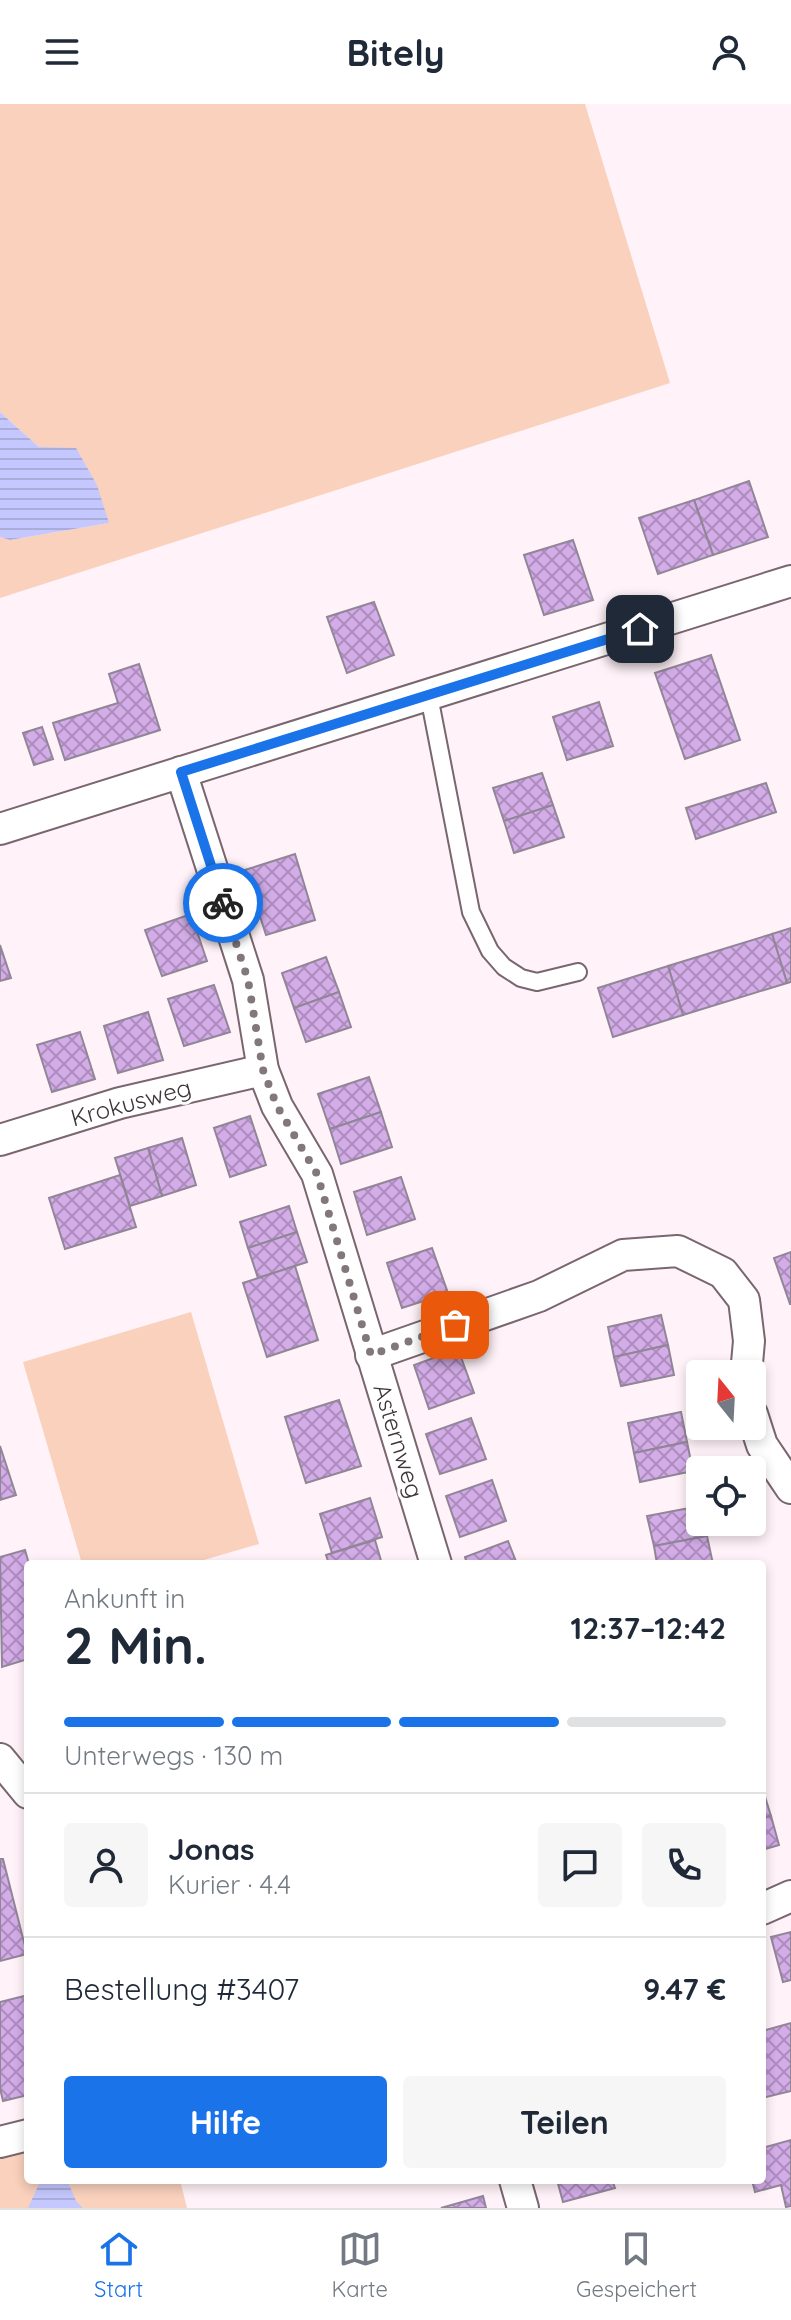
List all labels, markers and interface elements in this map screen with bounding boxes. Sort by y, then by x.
icon: menu [40,30,84,74]
text: Bitely [346,30,445,75]
icon: person [707,30,751,74]
pin [606,595,674,663]
icon: home [618,607,662,651]
courier [183,863,263,943]
icon: bike [201,881,245,925]
street label: Krokusweg [67,1072,194,1132]
pin [421,1291,489,1359]
icon: bag [433,1303,477,1347]
north arrow [686,1360,766,1440]
map controls [686,1360,766,1536]
street label: Asternweg [367,1380,431,1501]
button: locate [686,1456,766,1536]
text: Ankunft in [64,1582,185,1615]
text: 12:37–12:42 [571,1609,726,1647]
text: 2 Min. [64,1612,207,1677]
text: Unterwegs · 130 m [64,1739,283,1772]
button: person [64,1823,148,1907]
button: chat [538,1823,622,1907]
button: phone [642,1823,726,1907]
text: Jonas [168,1830,254,1868]
text: Kurier · 4.4 [168,1868,291,1901]
text: Bestellung #3407 [64,1970,299,2008]
text: 9.47 € [643,1970,726,2008]
button: Hilfe [64,2076,387,2168]
button: Teilen [403,2076,726,2168]
tab: Start [94,2227,143,2303]
tab: Karte [331,2227,388,2303]
tab: Gespeichert [576,2227,697,2303]

